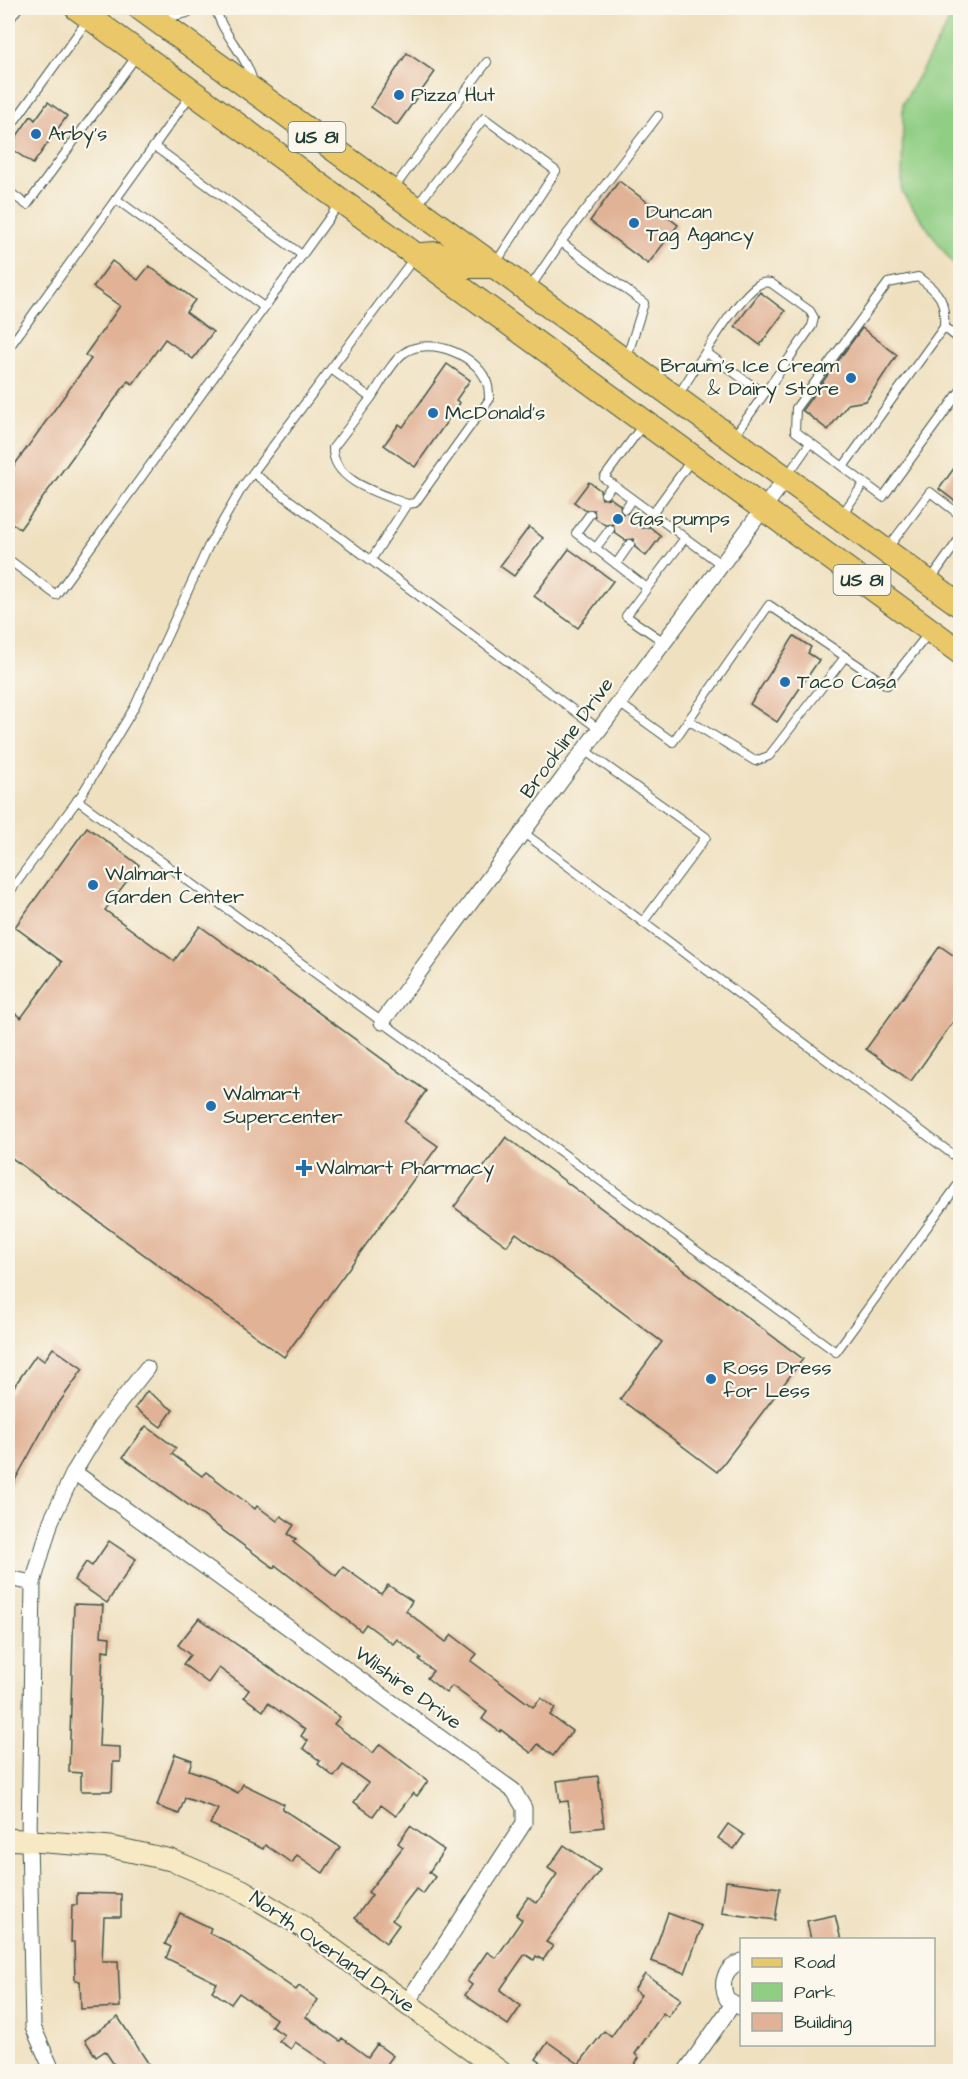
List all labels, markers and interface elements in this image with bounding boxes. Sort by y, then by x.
place label: Pizza Hut [411,81,495,109]
marker: Pizza Hut [392,88,406,102]
place label: Arby's [48,120,107,149]
road number: US 81 [288,122,346,152]
marker: Arby's [29,127,43,141]
place label: Duncan Tag Agancy [646,198,754,250]
marker: Duncan Tag Agancy [627,216,641,230]
place label: Braum's Ice Cream & Dairy Store [660,352,839,404]
marker: Braum's Ice Cream & Dairy Store [844,371,858,385]
place label: McDonald's [445,399,545,427]
marker: McDonald's [426,406,440,420]
place label: Gas pumps [630,505,730,533]
marker: Gas pumps [611,512,625,526]
road number: US 81 [834,565,890,595]
place label: Taco Casa [797,668,896,696]
street label: Brookline Drive [514,672,621,804]
marker: Taco Casa [778,675,792,689]
place label: Walmart Garden Center [105,860,244,911]
marker: Walmart Garden Center [86,878,100,892]
place label: Walmart Supercenter [223,1080,342,1131]
marker: Walmart Supercenter [204,1099,218,1113]
place label: Walmart Pharmacy [316,1154,494,1183]
marker: Walmart Pharmacy [297,1161,311,1175]
place label: Ross Dress for Less [723,1354,832,1405]
marker: Ross Dress for Less [704,1372,718,1386]
street label: Wilshire Drive [349,1640,467,1736]
street label: North Overland Drive [244,1884,421,2020]
legend [740,1938,935,2046]
text: Road [794,1950,835,1975]
text: Park [794,1980,836,2005]
text: Building [794,2010,852,2036]

